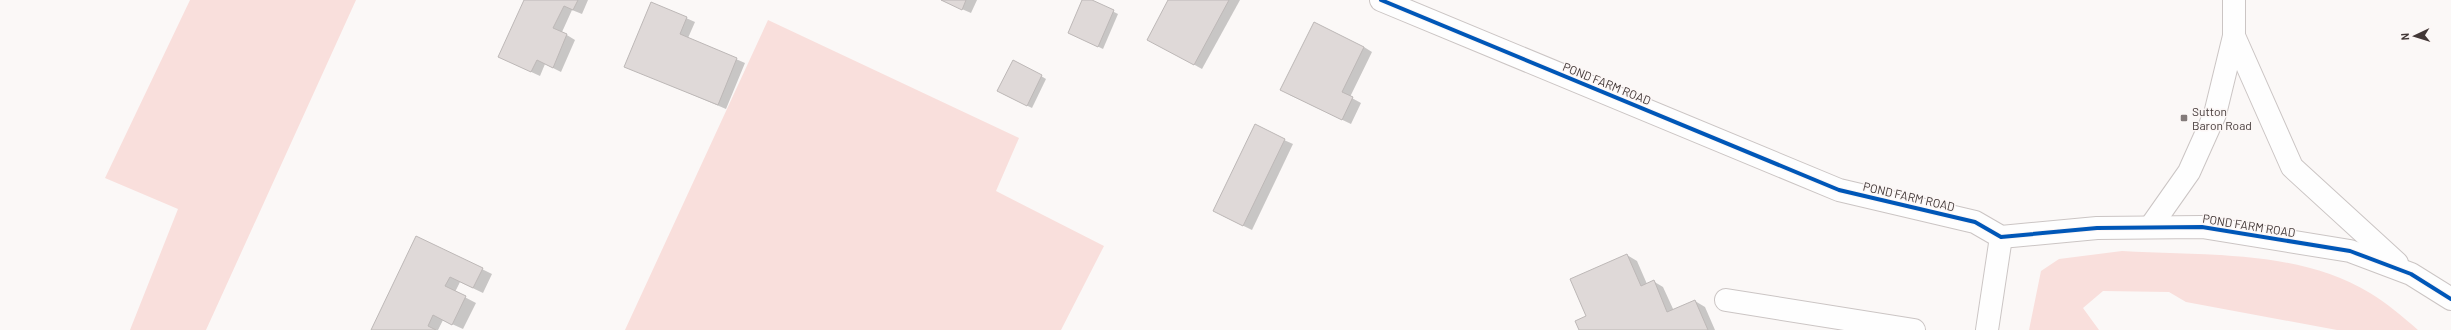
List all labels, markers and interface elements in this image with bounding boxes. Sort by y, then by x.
north arrow [2395,16,2435,56]
text: N [2398,33,2411,41]
street label: POND FARM ROAD [1561,59,1653,107]
place label: Sutton Baron Road [2192,104,2252,132]
marker: Sutton Baron Road [2179,113,2189,123]
street label: POND FARM ROAD [1862,179,1956,213]
street label: POND FARM ROAD [2202,211,2296,239]

